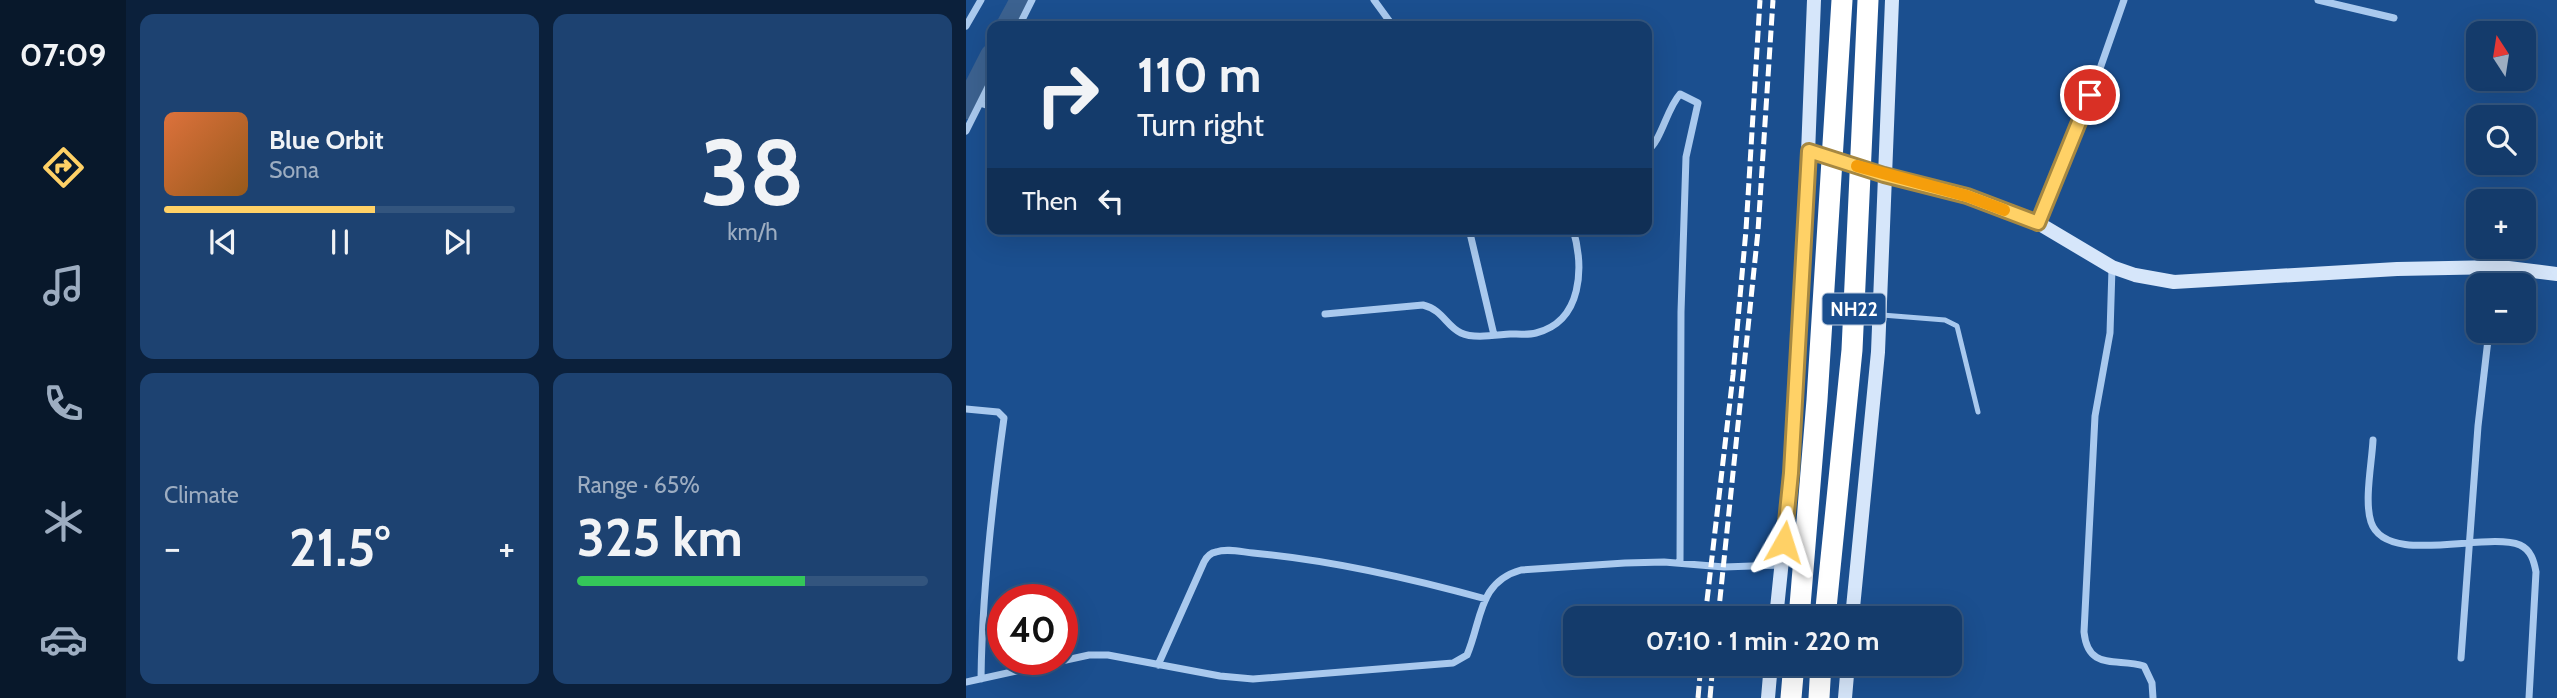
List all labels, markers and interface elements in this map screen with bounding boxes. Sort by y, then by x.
north arrow [2466,21,2536,91]
map controls [2466,21,2536,343]
text: 07:09 [20,35,106,74]
text: 110 m [1137,45,1261,104]
icon: right [1022,49,1113,140]
pin [2060,65,2120,125]
icon: arrive [2071,76,2109,114]
text: Turn right [1137,105,1264,144]
button: search [2466,105,2536,175]
text: 38 [700,117,805,228]
text: Blue Orbit [269,124,384,156]
icon: directions [39,143,88,192]
text: Sona [269,156,319,184]
icon: left [1092,182,1130,220]
text: Then [1022,185,1078,217]
button: + [2466,189,2536,259]
text: km/h [727,218,778,246]
icon: previous [204,223,242,261]
icon: pause [321,223,359,261]
icon: next [438,223,476,261]
icon: music [39,261,88,310]
button: − [2466,273,2536,343]
road number: NH22 [1822,294,1886,324]
icon: phone [39,379,88,428]
text: Range · 65% [577,471,700,499]
text: Climate [164,481,239,509]
icon: climate [39,497,88,546]
position arrow [1747,505,1821,579]
text: 325 km [577,506,743,569]
text: 21.5° [289,516,390,579]
text: − [164,524,181,571]
text: + [498,524,515,571]
speed limit sign: 40 [987,584,1078,675]
icon: car [39,615,88,664]
text: 07:10 · 1 min · 220 m [1646,625,1879,657]

